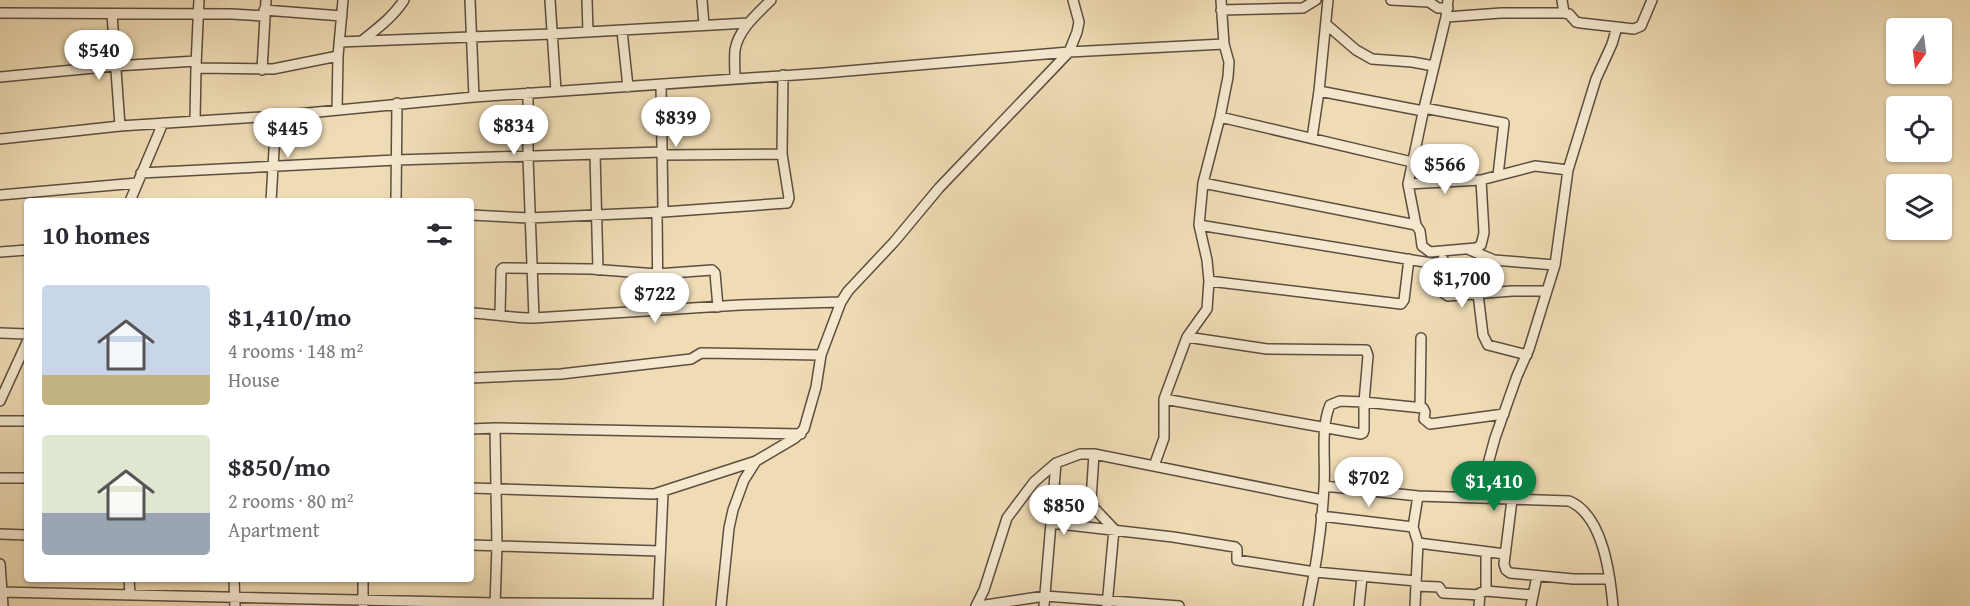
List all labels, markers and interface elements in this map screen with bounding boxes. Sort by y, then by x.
north arrow [1886,18,1952,84]
map controls [1886,18,1952,240]
pin: $540 [63,30,135,81]
text: $540 [78,35,120,64]
button: locate [1886,96,1952,162]
pin: $839 [640,97,712,148]
text: $839 [655,102,697,131]
pin: $834 [478,105,550,156]
pin: $445 [252,108,324,159]
text: $834 [493,110,535,139]
text: $445 [267,113,309,142]
pin: $566 [1409,144,1481,195]
text: $566 [1424,149,1466,178]
button: layers [1886,174,1952,240]
text: 10 homes [42,215,150,254]
icon: filters [423,218,456,251]
pin: $1,700 [1413,258,1511,309]
text: $1,700 [1433,263,1491,292]
pin: $722 [619,273,691,324]
text: $722 [634,278,676,307]
text: $1,410/mo [228,297,351,336]
icon: home [90,309,162,381]
text: 4 rooms · 148 m² [228,336,363,365]
text: House [228,365,280,394]
text: $850/mo [228,447,330,486]
pin: $702 [1333,457,1405,508]
icon: home [90,459,162,531]
pin: $1,410 [1445,461,1543,512]
text: $702 [1348,462,1390,491]
text: $1,410 [1465,466,1523,495]
pin: $850 [1028,485,1100,536]
text: 2 rooms · 80 m² [228,486,354,515]
text: $850 [1043,490,1085,519]
text: Apartment [228,515,320,544]

